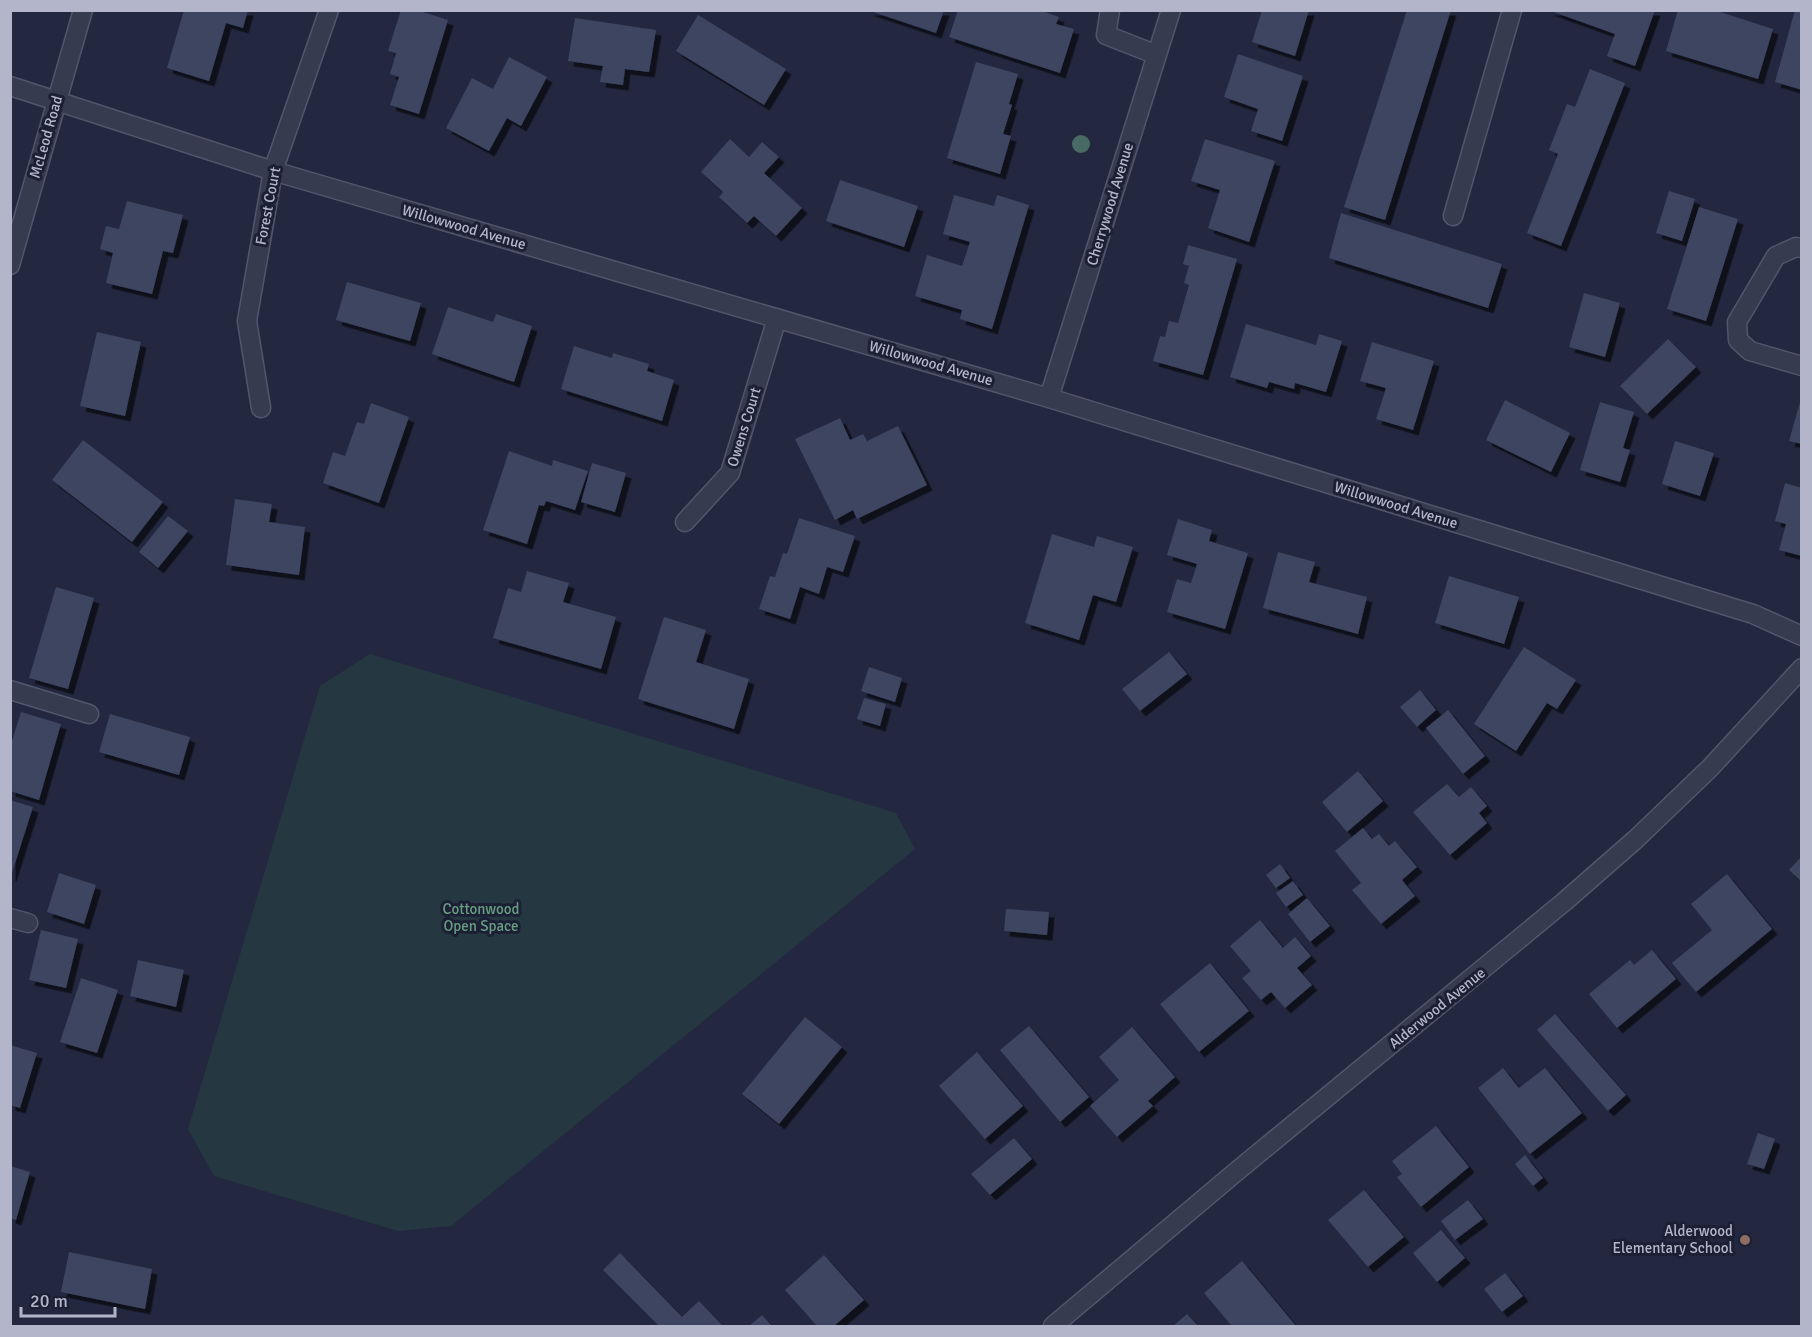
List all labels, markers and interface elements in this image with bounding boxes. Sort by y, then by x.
street label: McLeod Road [26,93,66,180]
street label: Cherrywood Avenue [1083,140,1137,268]
street label: Forest Court [252,165,284,247]
street label: Willowwood Avenue [400,201,528,253]
street label: Willowwood Avenue [867,337,995,389]
street label: Owens Court [723,385,765,469]
street label: Willowwood Avenue [1332,478,1460,532]
park label: Cottonwood Open Space [443,900,520,935]
street label: Alderwood Avenue [1385,964,1489,1052]
place label: Alderwood Elementary School [1612,1222,1733,1257]
marker: Alderwood Elementary School [1738,1233,1752,1247]
scale bar [21,1280,116,1318]
text: 20 m [30,1290,68,1312]

